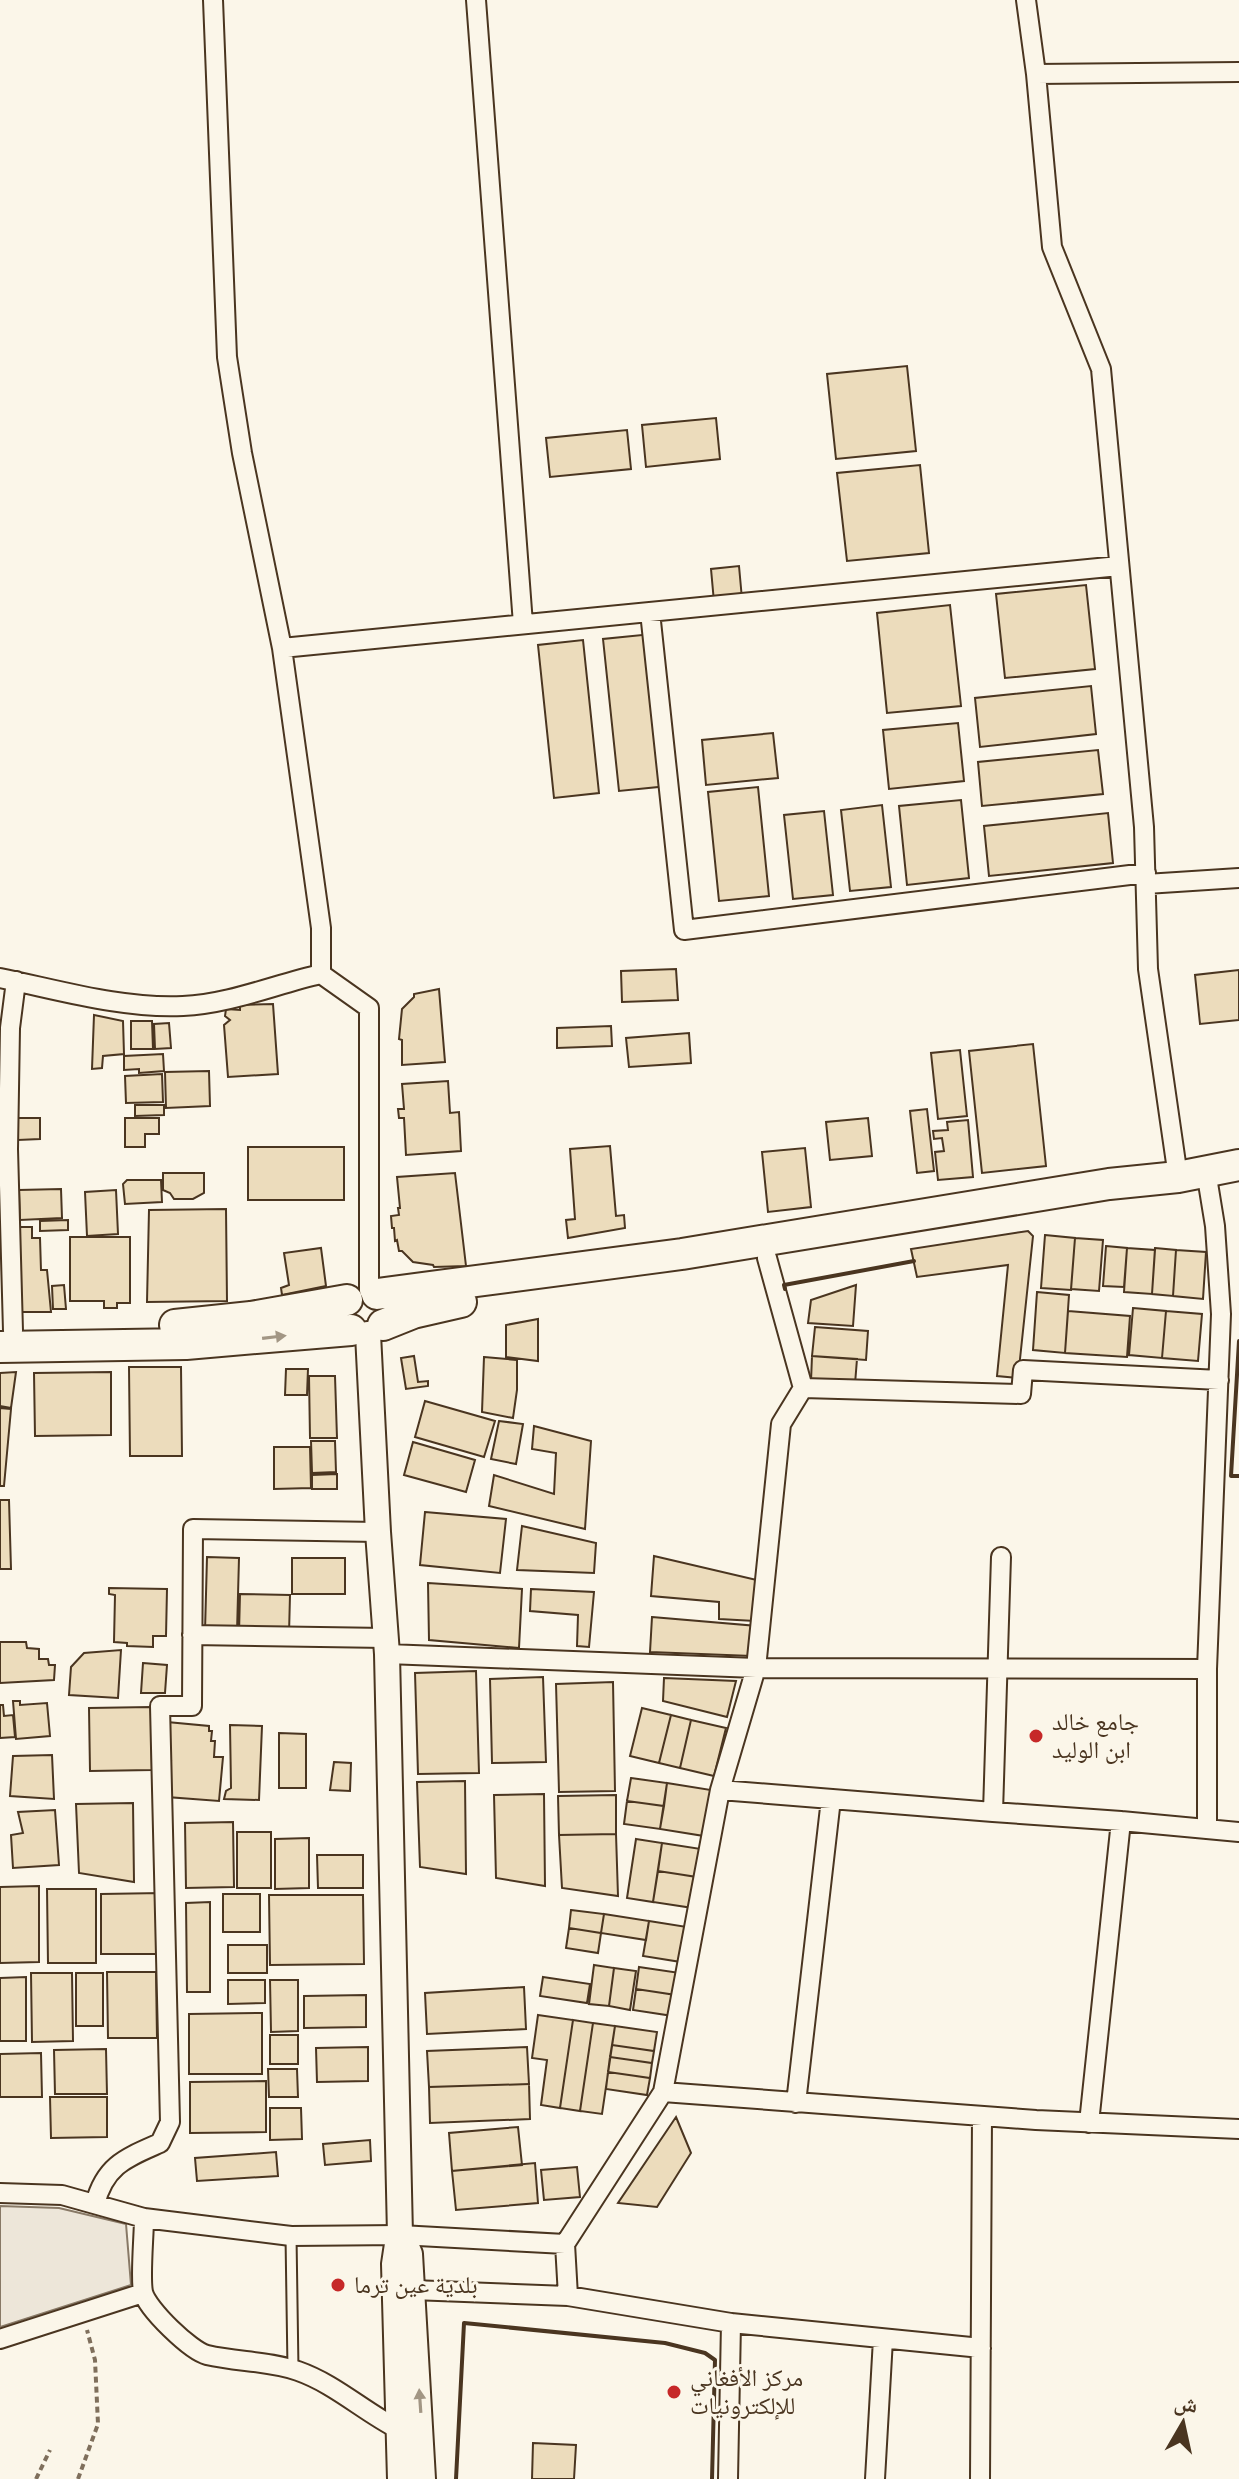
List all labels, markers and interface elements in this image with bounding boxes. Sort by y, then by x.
one-way arrow [262,1330,287,1343]
place label: جامع خالد ابن الوليد [1052,1708,1139,1764]
marker: جامع خالد ابن الوليد [1027,1727,1045,1745]
place label: بلدية عين ترما [354,2271,478,2299]
marker: بلدية عين ترما [329,2276,347,2294]
place label: مركز الأفغاني للإلكترونيات [690,2364,803,2420]
marker: مركز الأفغاني للإلكترونيات [665,2383,683,2401]
north arrow [1143,2383,1223,2463]
one-way arrow [413,2388,426,2413]
text: ش [1172,2389,1200,2419]

